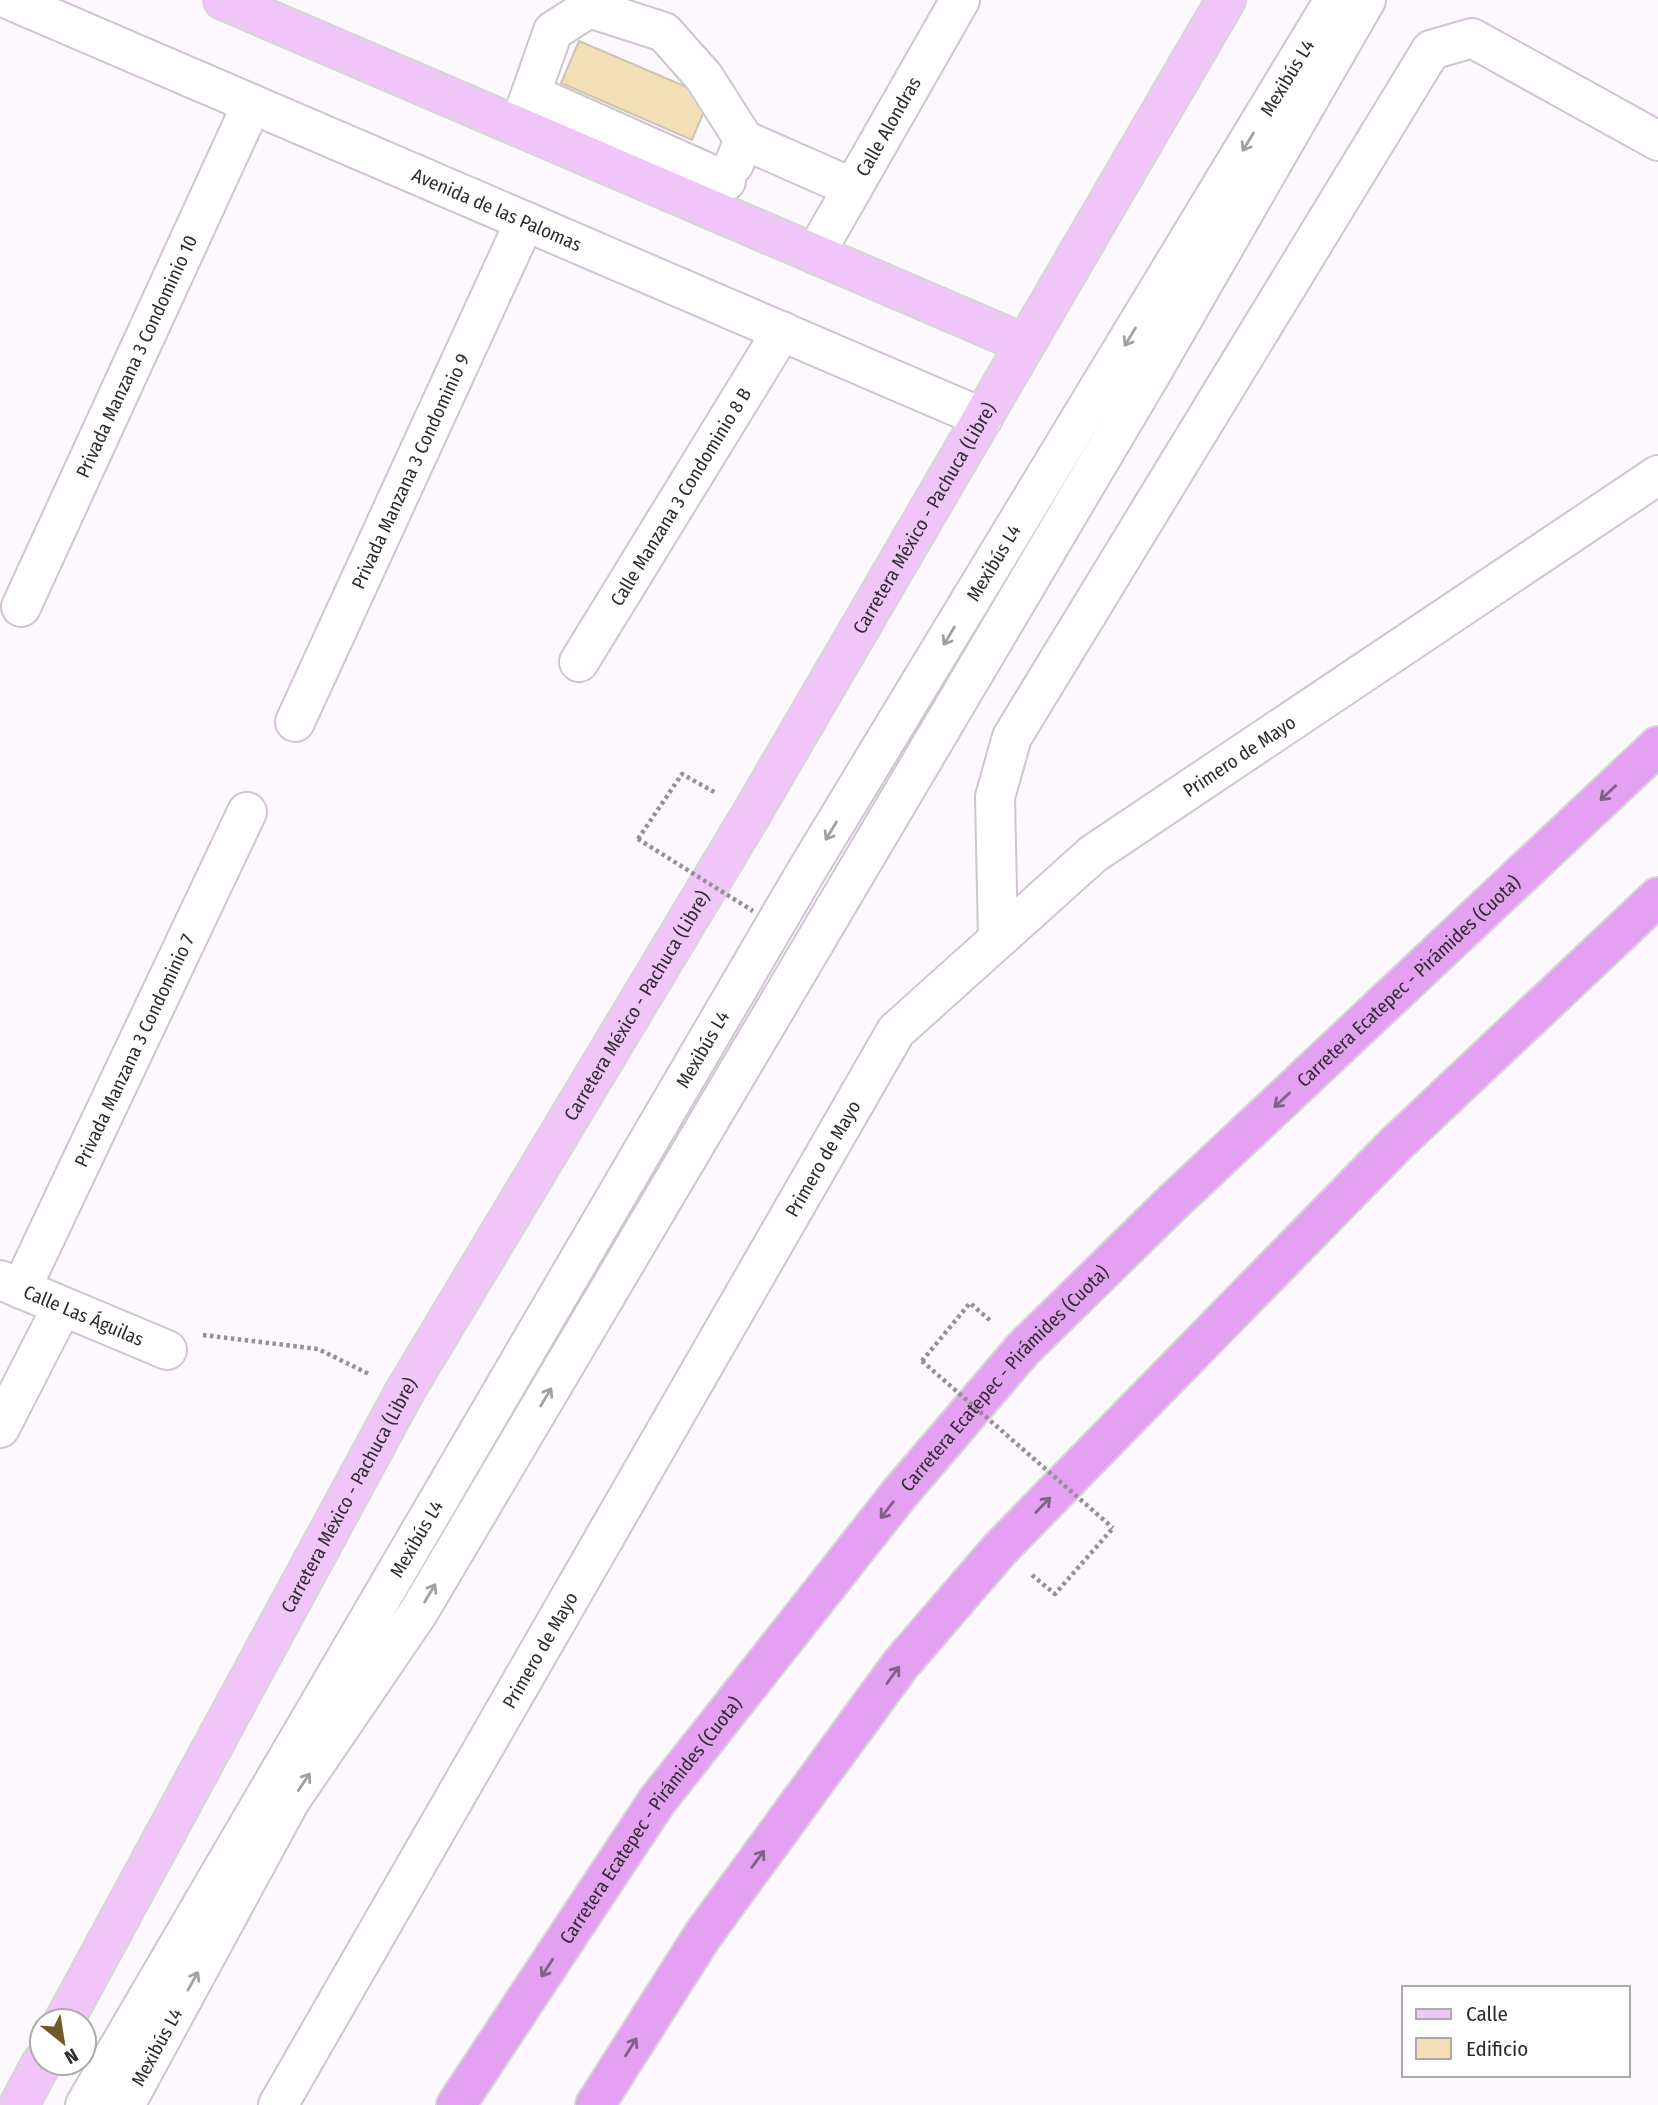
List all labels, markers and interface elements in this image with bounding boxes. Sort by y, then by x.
street label: Mexibús L4 [1255,35,1319,120]
street label: Calle Alondras [851,73,926,180]
one-way arrow [1241,132,1255,152]
street label: Avenida de las Palomas [409,163,585,256]
street label: Privada Manzana 3 Condominio 10 [71,232,202,481]
one-way arrow [1123,326,1137,346]
street label: Privada Manzana 3 Condominio 9 [347,350,475,593]
street label: Calle Manzana 3 Condominio 8 B [605,384,756,610]
street label: Carretera México - Pachuca (Libre) [848,399,1001,638]
street label: Mexibús L4 [962,520,1026,605]
one-way arrow [942,626,956,646]
street label: Primero de Mayo [1179,710,1300,802]
one-way arrow [1600,784,1617,801]
one-way arrow [824,820,838,840]
street label: Carretera Ecatepec - Pirámides (Cuota) [1292,871,1525,1092]
street label: Carretera México - Pachuca (Libre) [559,887,715,1125]
street label: Privada Manzana 3 Condominio 7 [70,930,200,1171]
street label: Mexibús L4 [671,1007,734,1092]
one-way arrow [1274,1091,1291,1108]
street label: Primero de Mayo [781,1096,866,1221]
street label: Carretera Ecatepec - Pirámides (Cuota) [896,1261,1114,1496]
street label: Calle Las Águilas [20,1280,147,1351]
street label: Carretera México - Pachuca (Libre) [276,1374,422,1617]
one-way arrow [539,1388,553,1408]
street label: Mexibús L4 [385,1496,448,1582]
one-way arrow [1035,1497,1052,1514]
one-way arrow [879,1500,894,1519]
one-way arrow [424,1583,437,1604]
street label: Primero de Mayo [498,1588,583,1713]
one-way arrow [885,1666,900,1685]
street label: Carretera Ecatepec - Pirámides (Cuota) [555,1692,747,1948]
one-way arrow [297,1773,311,1792]
one-way arrow [751,1850,766,1869]
one-way arrow [540,1958,554,1977]
one-way arrow [186,1971,200,1991]
legend [1402,1986,1630,2077]
text: Calle [1466,2001,1508,2027]
street label: Mexibús L4 [126,2004,187,2090]
north arrow [28,2007,98,2077]
text: Edificio [1466,2036,1528,2062]
one-way arrow [625,2038,639,2058]
text: N [61,2043,82,2069]

